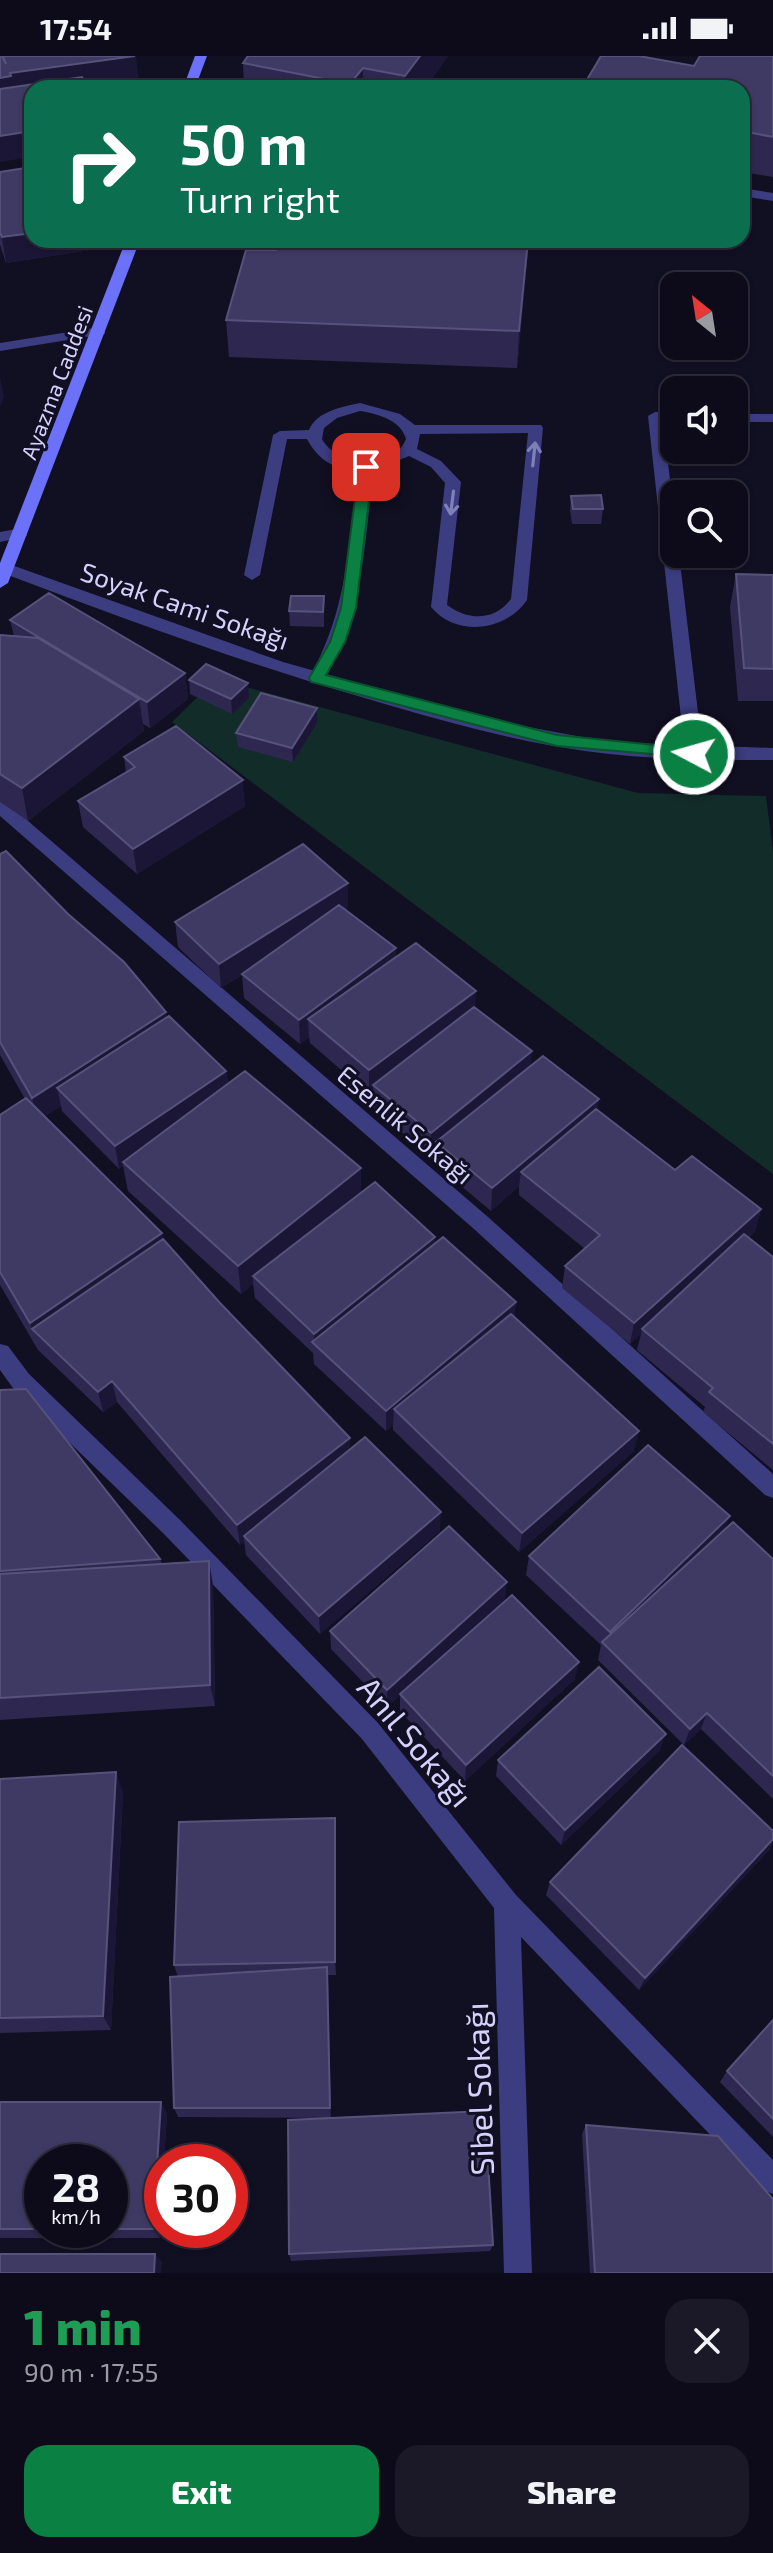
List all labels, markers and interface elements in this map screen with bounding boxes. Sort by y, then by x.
text: 17:54 [40,10,112,46]
text: 50 m [180,109,308,176]
icon: right [48,112,152,216]
text: Turn right [180,177,340,220]
north arrow [660,272,748,360]
map controls [660,272,748,568]
street label: Ayazma Caddesi [15,301,97,463]
button: sound [660,376,748,464]
pin [332,433,400,501]
one-way arrow [526,441,541,468]
icon: arrive [344,445,388,489]
button: search [660,480,748,568]
one-way arrow [444,490,459,515]
street label: Soyak Cami Sokağı [77,555,293,655]
position arrow [652,712,736,796]
street label: Esenlik Sokağı [332,1058,480,1190]
street label: Anıl Sokağı [351,1668,481,1814]
street label: Sibel Sokağı [456,2002,500,2176]
speed limit sign: 30 [144,2144,248,2248]
text: 28 [52,2162,100,2210]
text: km/h [51,2204,101,2228]
text: 1 min [24,2297,142,2355]
button: close [665,2299,749,2383]
text: 90 m · 17:55 [24,2356,159,2387]
button: Exit [24,2445,379,2537]
button: Share [395,2445,749,2537]

